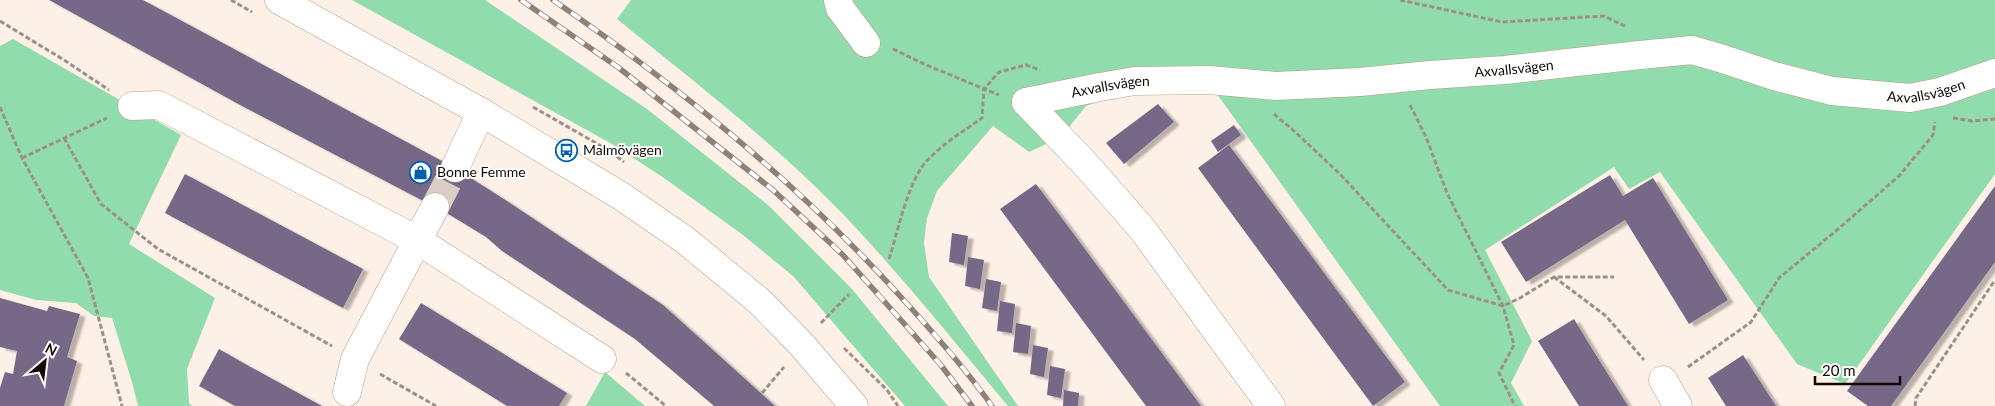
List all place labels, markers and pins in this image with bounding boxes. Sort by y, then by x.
bus stop icon: Malmövägen [555,138,579,162]
place label: Malmövägen [583,141,662,158]
shop icon: Bonne Femme [409,160,433,184]
place label: Bonne Femme [437,163,526,180]

